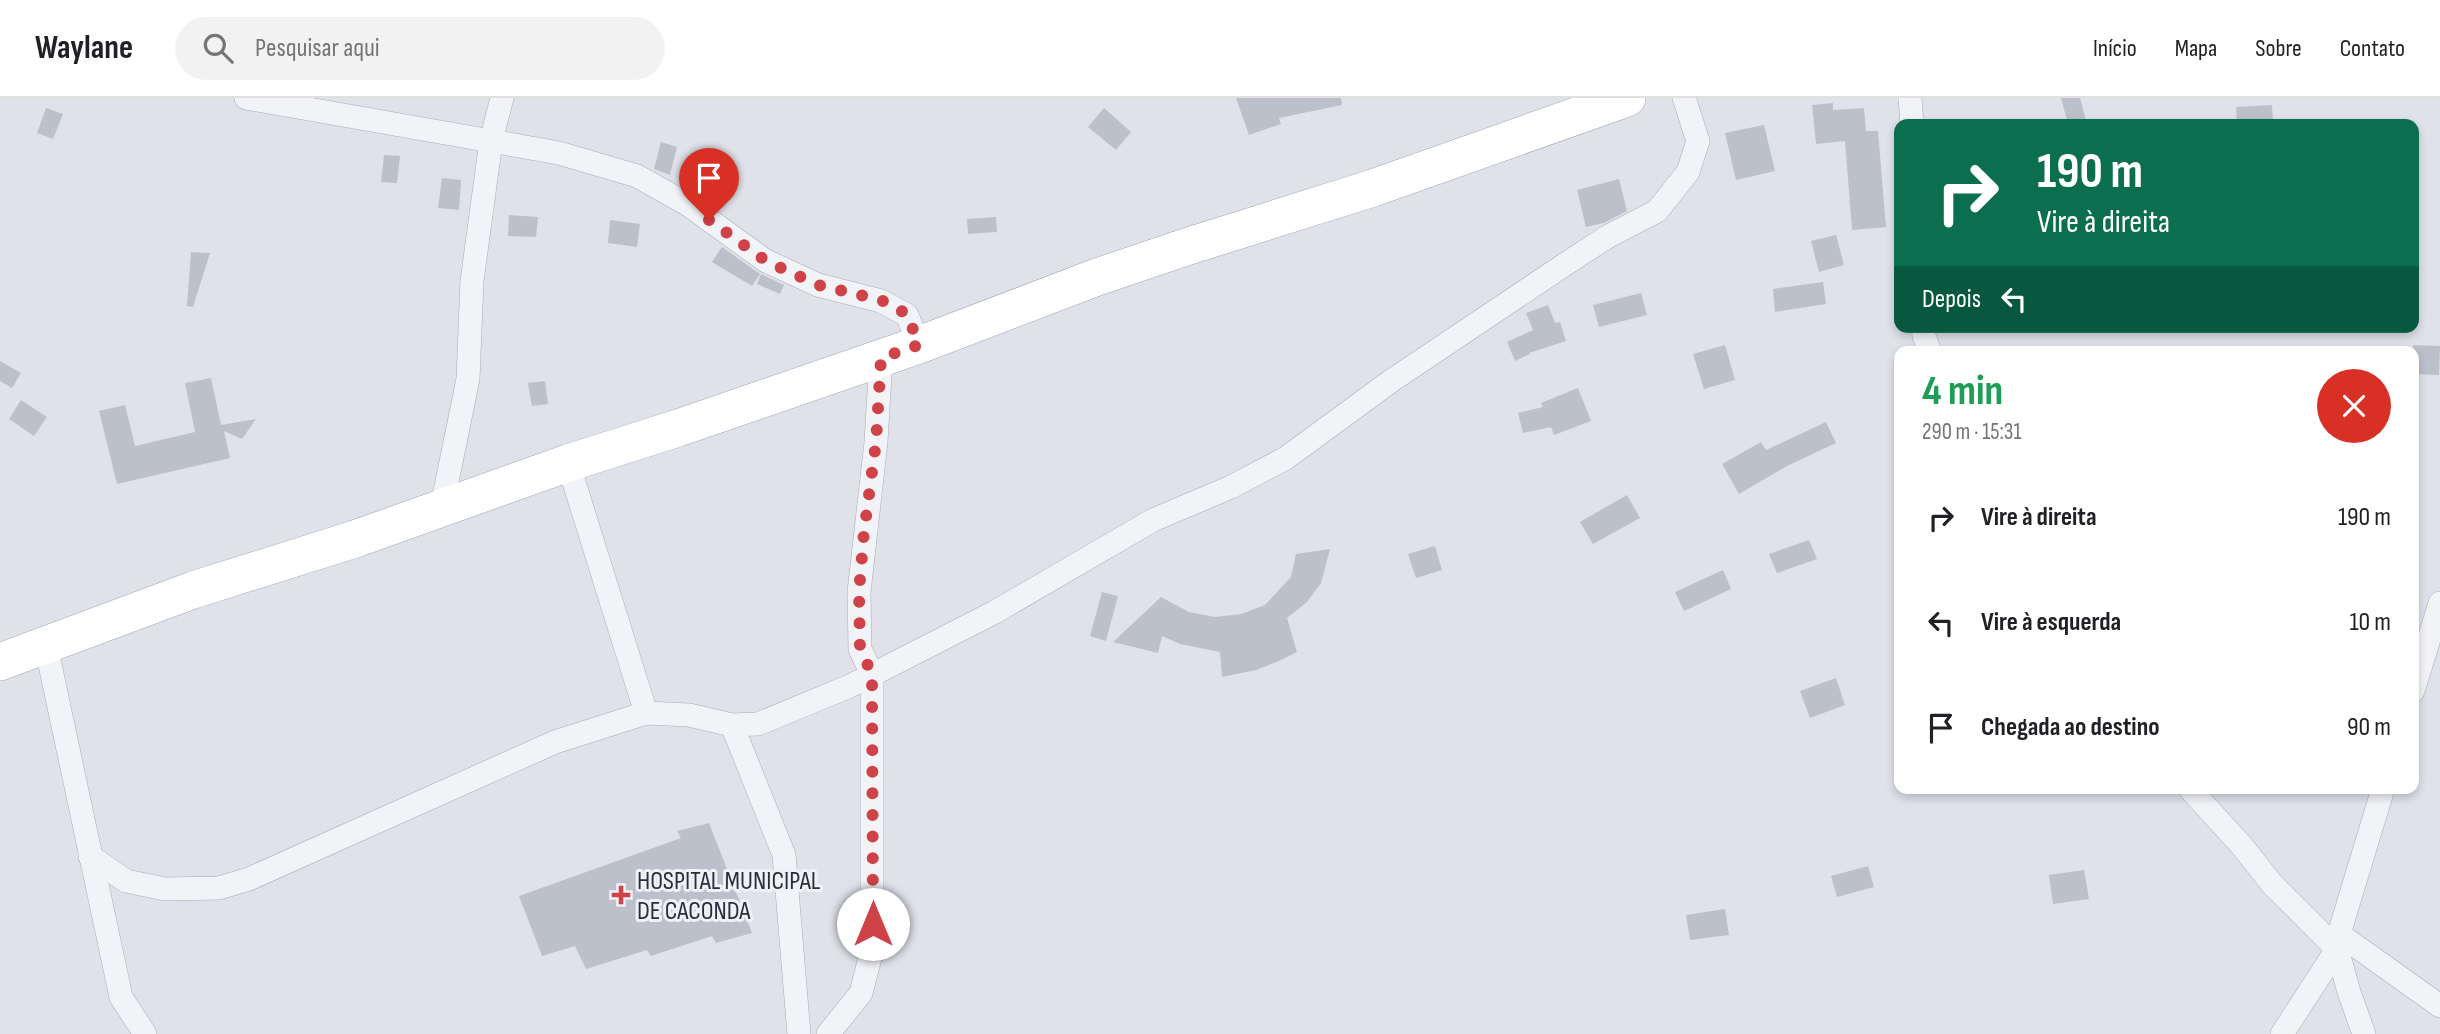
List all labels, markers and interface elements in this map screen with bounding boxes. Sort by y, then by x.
search box [175,17,665,80]
text: Waylane [35,28,133,68]
icon: search [199,29,237,67]
text: Pesquisar aqui [255,33,380,64]
text: Início [2093,34,2137,63]
text: Mapa [2175,34,2217,63]
text: Sobre [2255,34,2302,63]
text: Contato [2340,34,2405,63]
text: 190 m [2037,143,2143,202]
icon: right [1922,147,2013,238]
pin [679,148,739,220]
icon: arrive [690,159,728,197]
text: Vire à direita [2037,203,2170,242]
icon: left [1995,280,2033,318]
text: Depois [1922,284,1981,315]
text: 4 min [1922,366,2003,417]
button: close [2317,369,2391,443]
text: 290 m · 15:31 [1922,418,2022,446]
icon: right [1922,499,1960,537]
text: Vire à direita [1981,502,2097,533]
text: 190 m [2338,502,2391,533]
icon: left [1922,604,1960,642]
text: Vire à esquerda [1981,607,2121,638]
text: 10 m [2349,607,2391,638]
icon: arrive [1922,709,1960,747]
text: Chegada ao destino [1981,712,2160,743]
text: 90 m [2347,712,2391,743]
place label: HOSPITAL MUNICIPAL DE CACONDA [637,866,821,927]
marker: HOSPITAL MUNICIPAL DE CACONDA [611,885,631,905]
position arrow [836,887,910,961]

